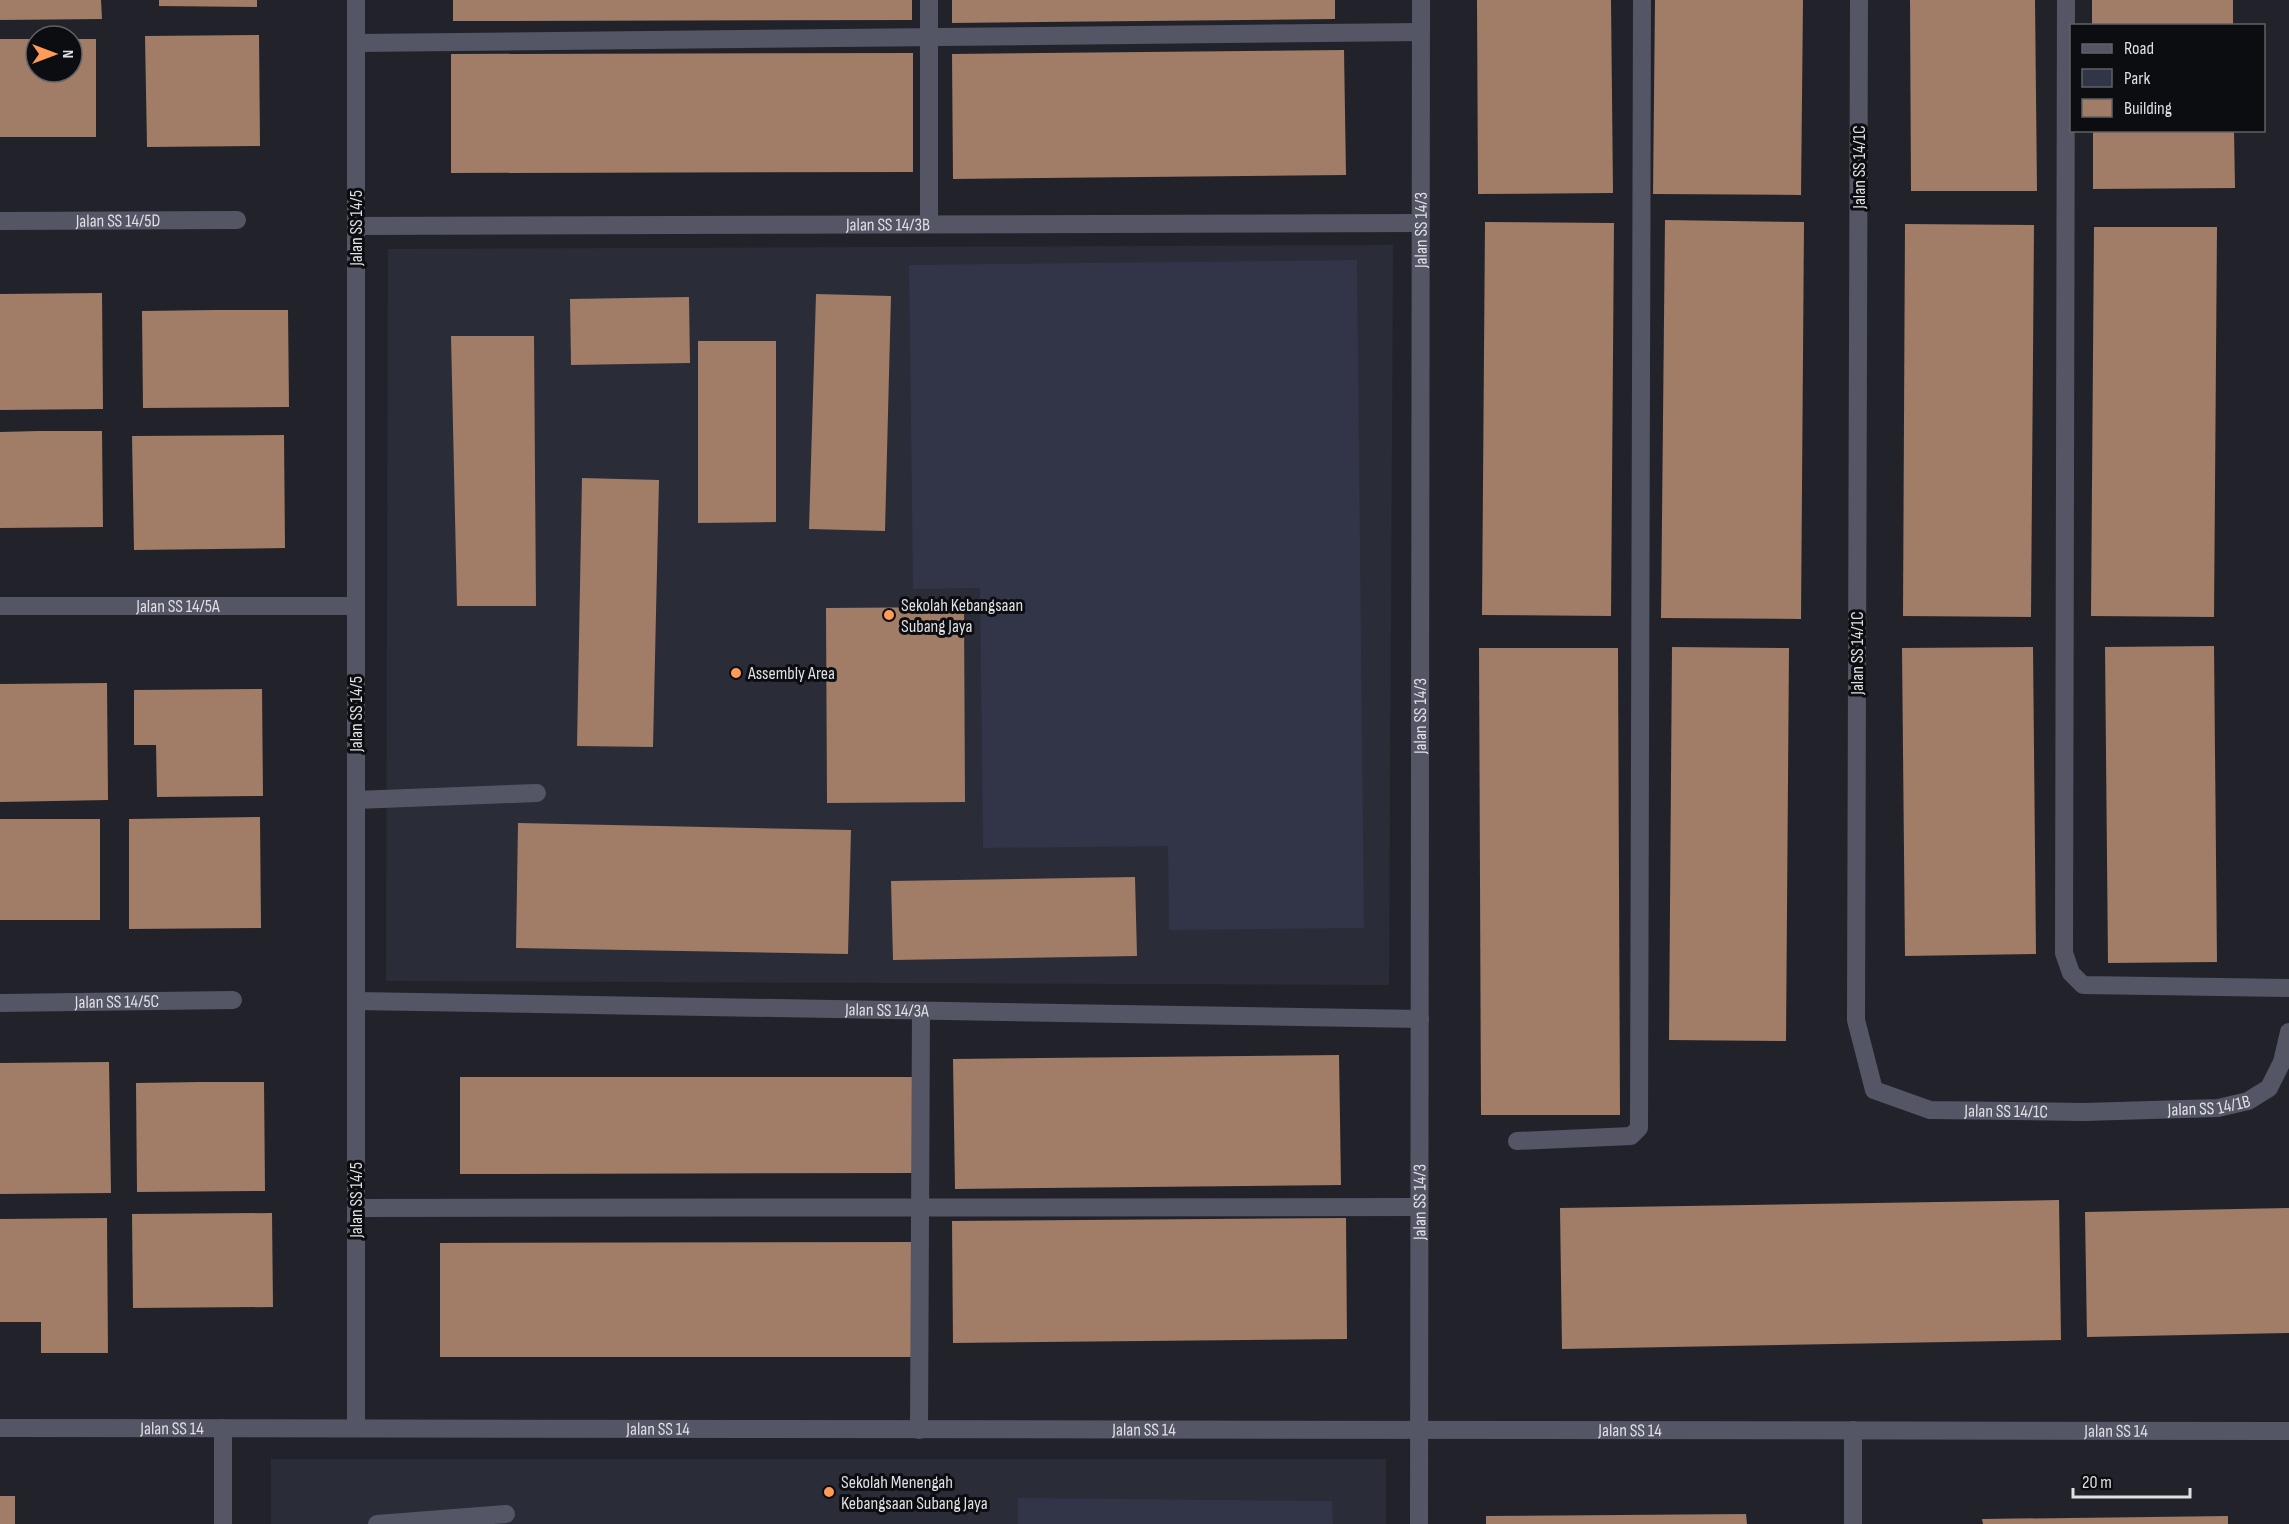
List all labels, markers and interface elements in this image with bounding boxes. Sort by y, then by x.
north arrow [24,24,84,84]
legend [2070,24,2265,132]
text: Road [2124,38,2154,59]
text: N [58,50,77,58]
text: Park [2124,68,2150,89]
text: Building [2124,98,2172,119]
street label: Jalan SS 14/1C [1849,125,1870,210]
street label: Jalan SS 14/5 [346,190,367,267]
street label: Jalan SS 14/3 [1410,192,1431,269]
street label: Jalan SS 14/5D [75,210,160,231]
street label: Jalan SS 14/3B [845,214,930,235]
place label: Sekolah Kebangsaan Subang Jaya [901,595,1023,637]
street label: Jalan SS 14/5A [135,596,220,617]
marker: Sekolah Kebangsaan Subang Jaya [882,608,896,622]
street label: Jalan SS 14/1C [1847,611,1868,696]
place label: Assembly Area [747,663,835,684]
marker: Assembly Area [729,666,743,680]
street label: Jalan SS 14/5 [346,676,367,753]
street label: Jalan SS 14/3 [1410,678,1431,755]
street label: Jalan SS 14/5C [74,990,159,1013]
street label: Jalan SS 14/3A [844,999,929,1021]
street label: Jalan SS 14/1B [2166,1090,2252,1120]
street label: Jalan SS 14/1C [1963,1100,2048,1122]
street label: Jalan SS 14/5 [346,1162,367,1239]
street label: Jalan SS 14/3 [1409,1164,1430,1241]
street label: Jalan SS 14 [139,1418,204,1439]
street label: Jalan SS 14 [625,1418,690,1439]
street label: Jalan SS 14 [1111,1419,1176,1440]
street label: Jalan SS 14 [1597,1420,1662,1441]
street label: Jalan SS 14 [2083,1420,2148,1441]
scale bar [2073,1461,2190,1499]
place label: Sekolah Menengah Kebangsaan Subang Jaya [841,1472,988,1514]
text: 20 m [2082,1472,2112,1493]
marker: Sekolah Menengah Kebangsaan Subang Jaya [822,1485,836,1499]

